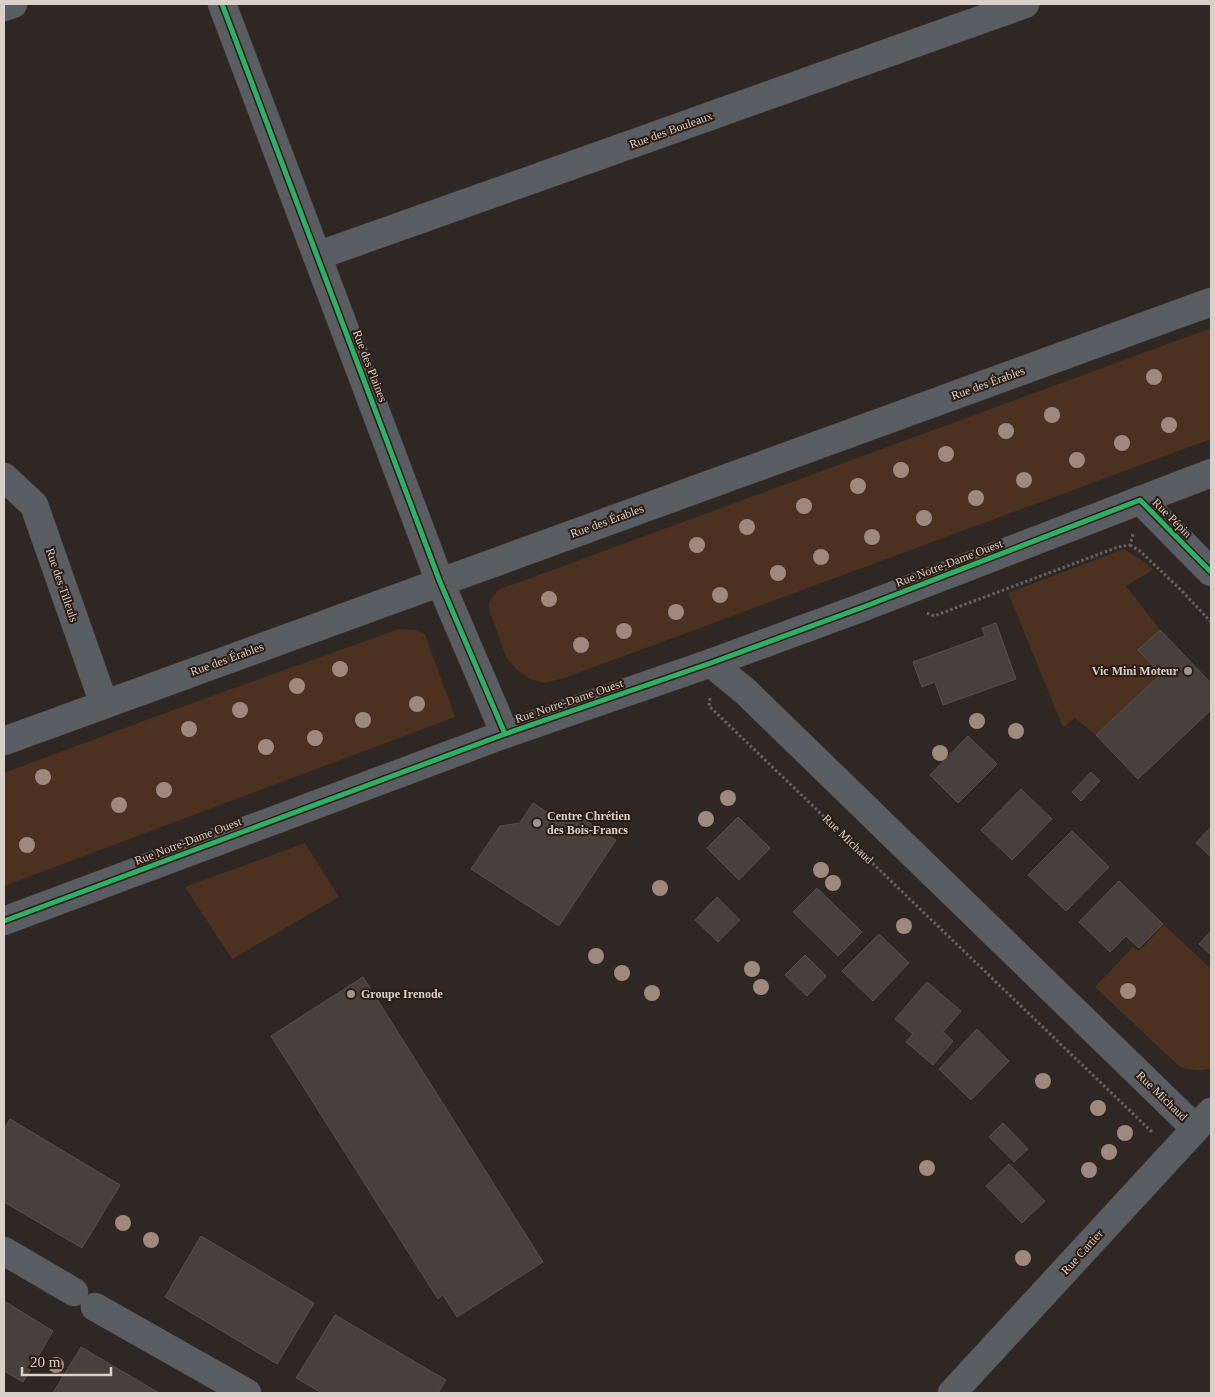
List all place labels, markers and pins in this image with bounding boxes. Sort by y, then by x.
place label: Vic Mini Moteur [1092,664,1179,678]
marker: Vic Mini Moteur [1182,665,1194,677]
place label: Centre Chrétien des Bois-Francs [547,809,631,837]
marker: Centre Chrétien des Bois-Francs [531,817,543,829]
place label: Groupe Irenode [361,987,444,1001]
marker: Groupe Irenode [345,988,357,1000]

